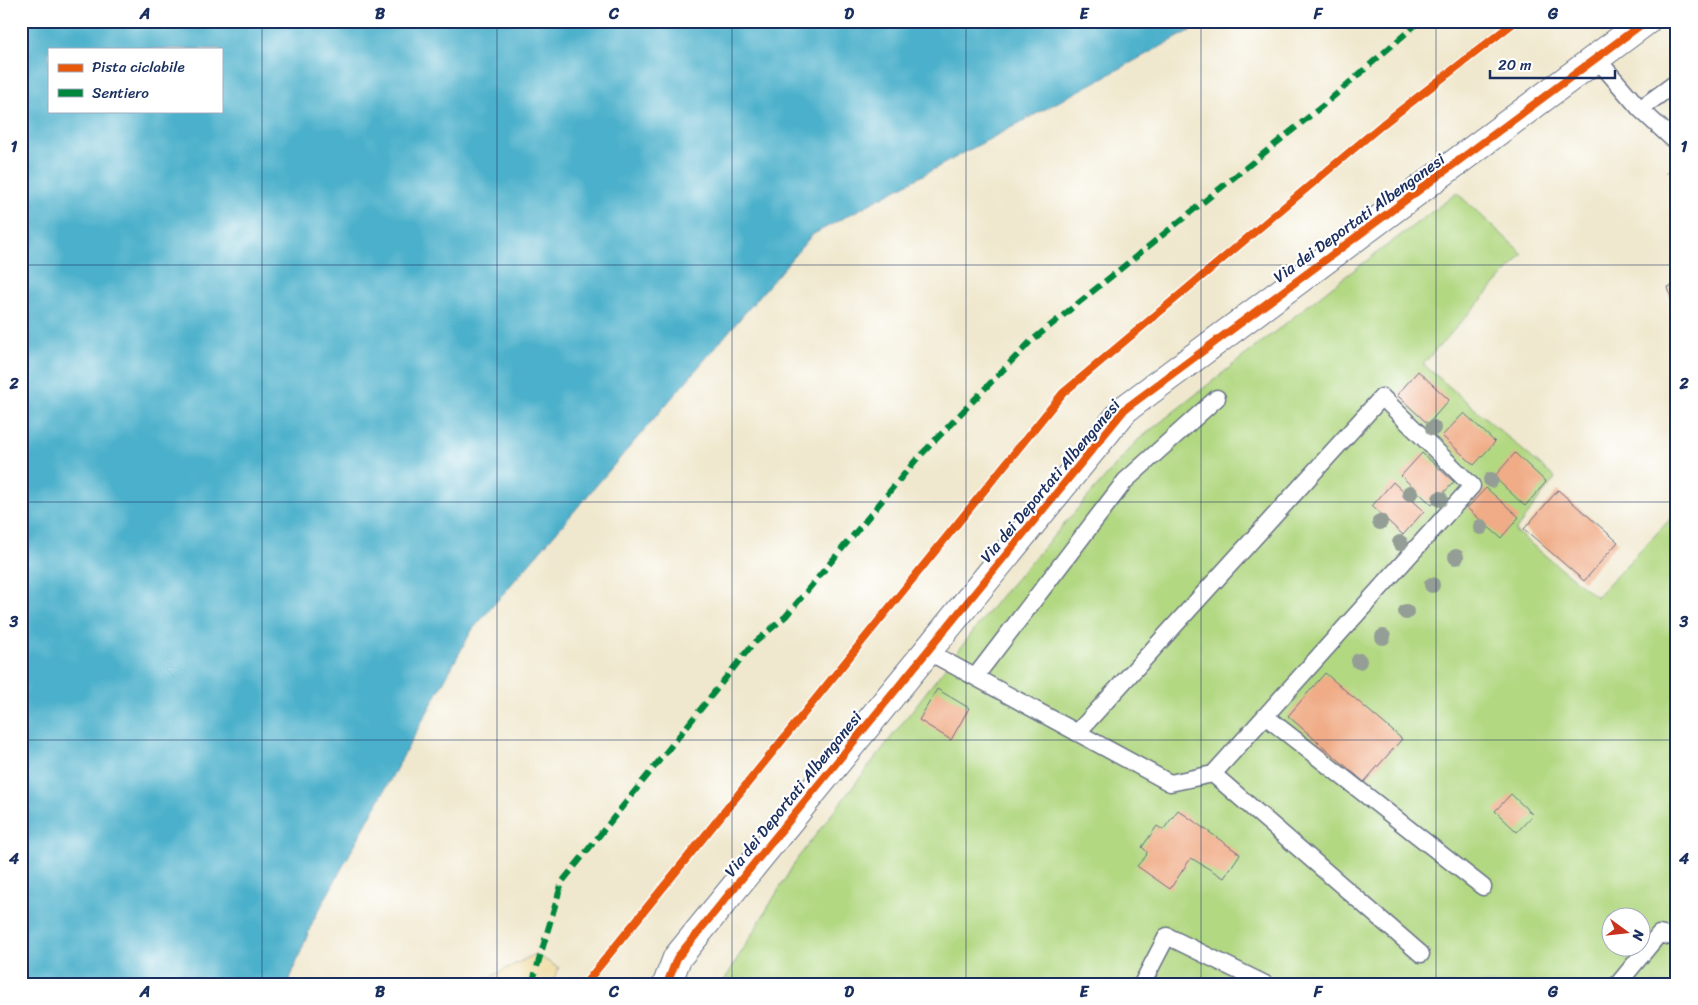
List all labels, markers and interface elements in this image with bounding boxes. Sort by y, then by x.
text: A [139,0,150,28]
text: B [375,0,386,28]
text: C [608,0,620,28]
text: D [844,0,854,28]
text: E [1080,0,1090,28]
text: F [1313,0,1324,28]
text: G [1547,0,1559,28]
legend [48,48,222,112]
scale bar [1490,48,1616,80]
text: 20 m [1498,52,1532,78]
text: Pista ciclabile [92,54,185,80]
text: Sentiero [92,80,149,106]
text: 1 [11,132,18,161]
text: 1 [1681,132,1688,161]
street label: Via dei Deportati Albenganesi [1267,145,1452,291]
text: 2 [8,369,19,398]
text: 2 [1678,369,1689,398]
street label: Via dei Deportati Albenganesi [972,392,1128,570]
text: 3 [9,607,19,636]
text: 3 [1679,607,1689,636]
street label: Via dei Deportati Albenganesi [717,704,870,884]
text: 4 [8,844,19,873]
text: 4 [1678,844,1689,873]
north arrow [1600,908,1650,958]
text: N [1625,926,1652,943]
text: A [139,977,150,1005]
text: B [375,977,386,1005]
text: C [608,977,620,1005]
text: D [844,977,854,1005]
text: E [1080,977,1090,1005]
text: F [1313,977,1324,1005]
text: G [1547,977,1559,1005]

